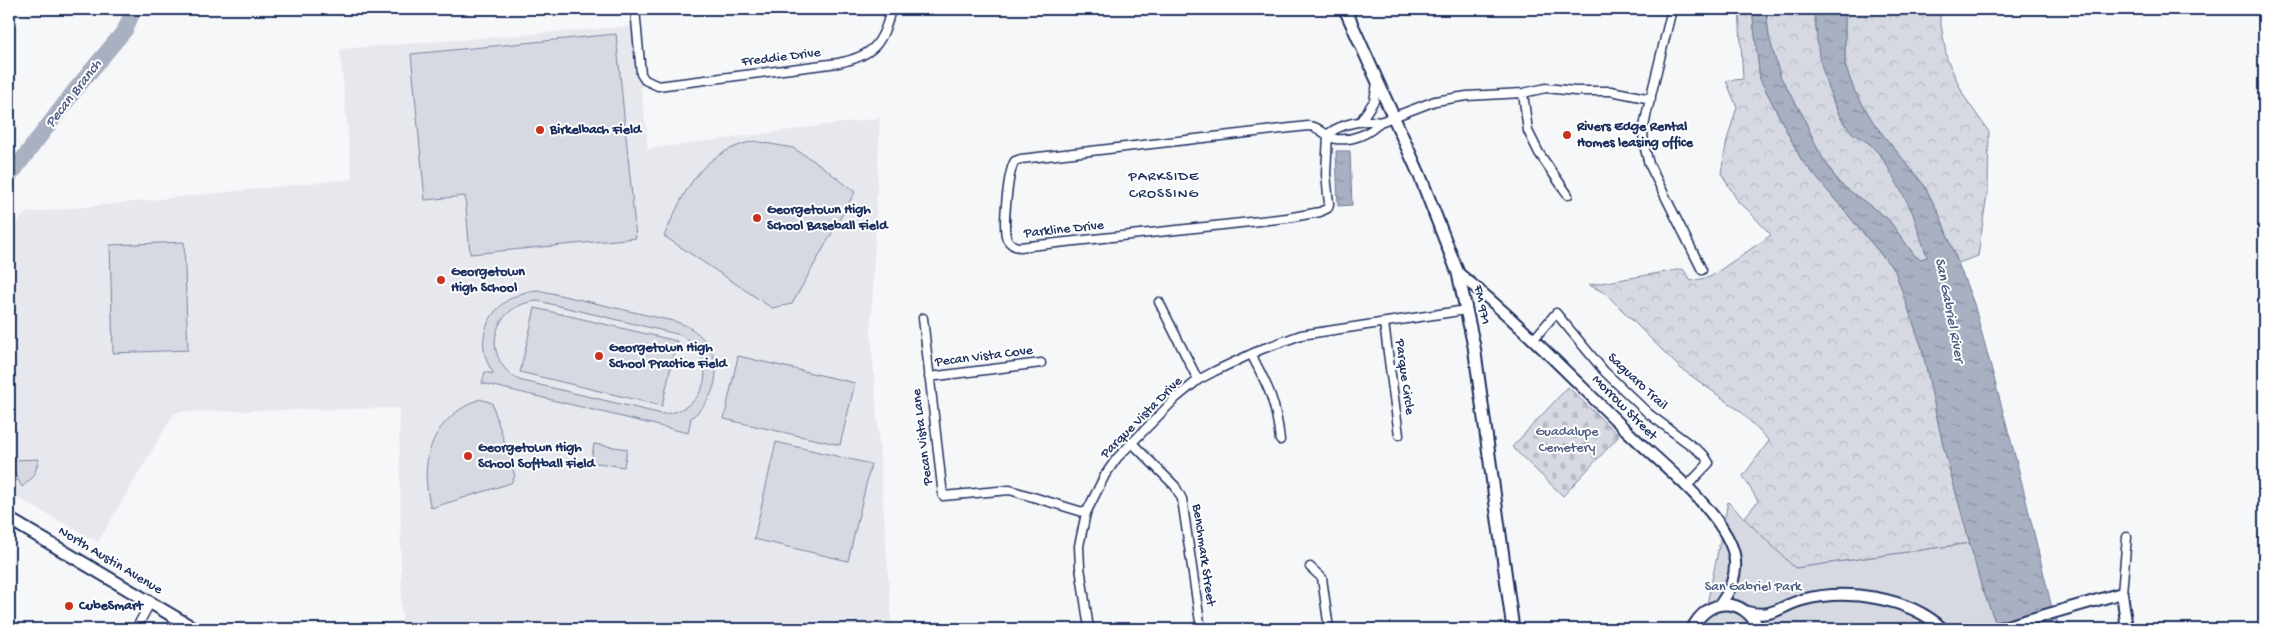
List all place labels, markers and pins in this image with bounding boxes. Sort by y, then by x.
place label: Rivers Edge Rental Homes leasing office [1576,119,1694,152]
place label: Birkelbach Field [549,122,643,139]
marker: Birkelbach Field [534,124,546,136]
marker: Rivers Edge Rental Homes leasing office [1561,129,1573,141]
place label: Georgetown High School Baseball Field [767,202,889,235]
marker: Georgetown High School Baseball Field [751,212,763,224]
place label: Georgetown High School [451,264,525,297]
marker: Georgetown High School [435,274,447,286]
place label: Georgetown High School Practice Field [609,340,728,373]
marker: Georgetown High School Practice Field [593,350,605,362]
place label: Georgetown High School Softball Field [478,440,597,473]
marker: Georgetown High School Softball Field [462,450,474,462]
place label: CubeSmart [78,598,144,615]
marker: CubeSmart [63,600,75,612]

